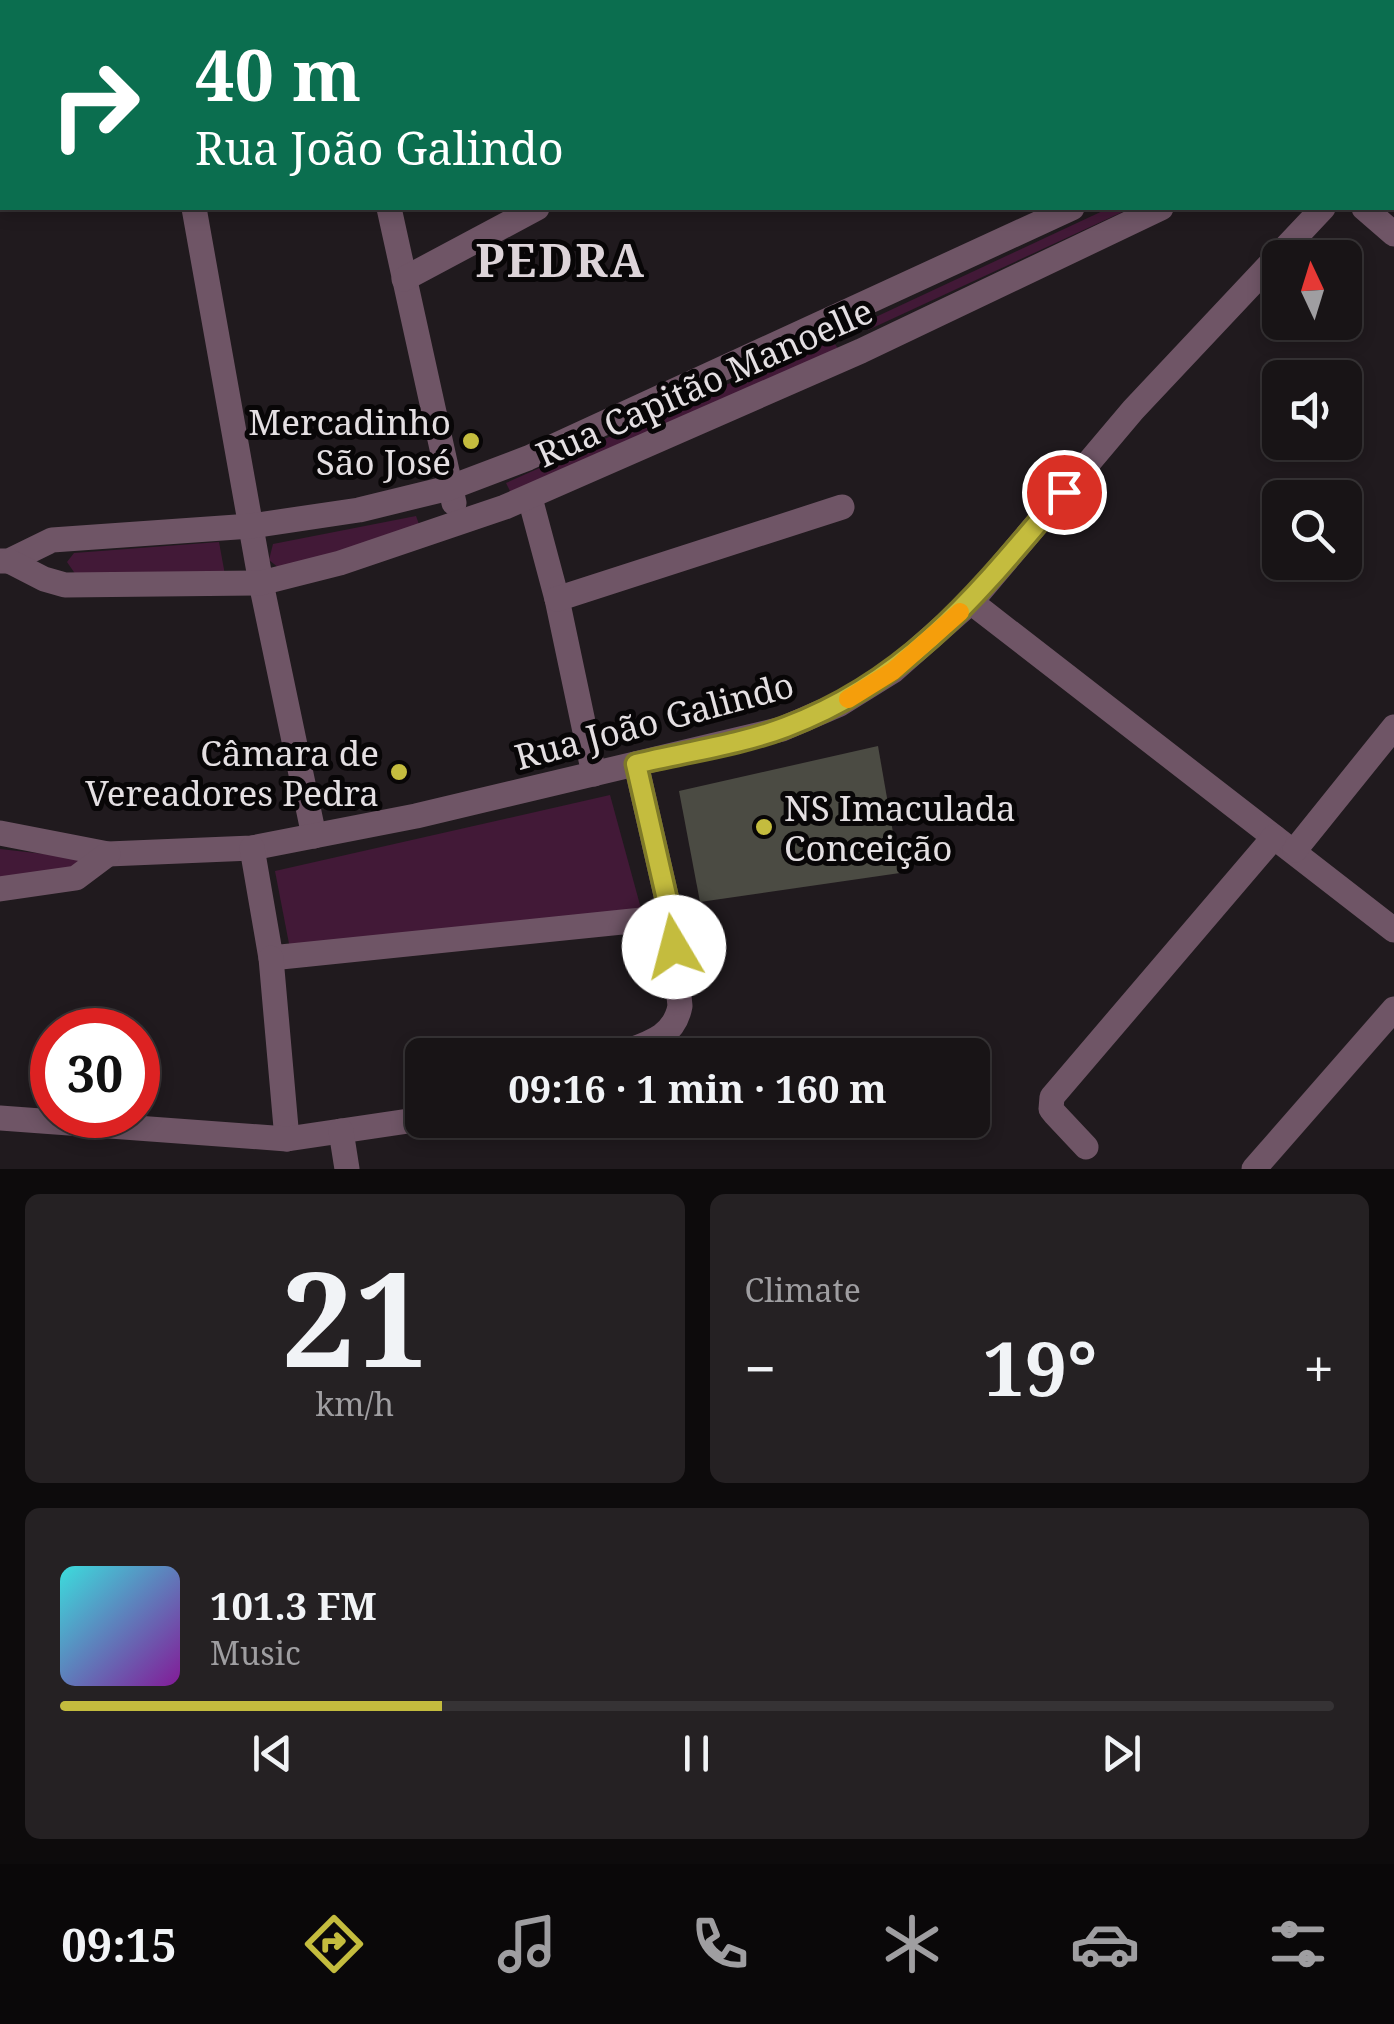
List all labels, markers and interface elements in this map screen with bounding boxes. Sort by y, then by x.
text: 40 m [195,26,361,122]
icon: right [30,40,160,170]
text: Rua João Galindo [195,117,564,178]
district label: PEDRA [475,229,647,290]
north arrow [1262,240,1362,340]
map controls [1262,240,1362,580]
street label: Rua Capitão Manoelle [528,287,880,477]
button: sound [1262,360,1362,460]
place label: Mercadinho São José [248,398,451,485]
marker: Mercadinho São José [460,430,482,452]
pin [1022,450,1107,535]
icon: arrive [1037,465,1092,520]
button: search [1262,480,1362,580]
street label: Rua João Galindo [509,660,799,780]
place label: Câmara de Vereadores Pedra [85,729,379,816]
marker: Câmara de Vereadores Pedra [388,761,410,783]
place label: NS Imaculada Conceição [784,784,1016,871]
marker: NS Imaculada Conceição [753,816,775,838]
position arrow [622,895,726,999]
speed limit sign: 30 [30,1008,160,1138]
text: 09:16 · 1 min · 160 m [508,1062,887,1114]
text: 21 [281,1228,428,1405]
text: Climate [745,1268,861,1311]
text: 19° [982,1316,1097,1418]
text: − [745,1330,776,1405]
text: + [1303,1330,1334,1405]
text: km/h [316,1382,394,1425]
text: 101.3 FM [210,1579,377,1631]
text: Music [210,1631,301,1674]
icon: previous [245,1726,300,1781]
icon: pause [669,1726,724,1781]
icon: next [1094,1726,1149,1781]
icon: directions [299,1909,369,1979]
icon: music [492,1909,562,1979]
icon: phone [685,1909,755,1979]
icon: climate [877,1909,947,1979]
icon: car [1070,1909,1140,1979]
icon: filters [1263,1909,1333,1979]
text: 09:15 [61,1914,177,1975]

